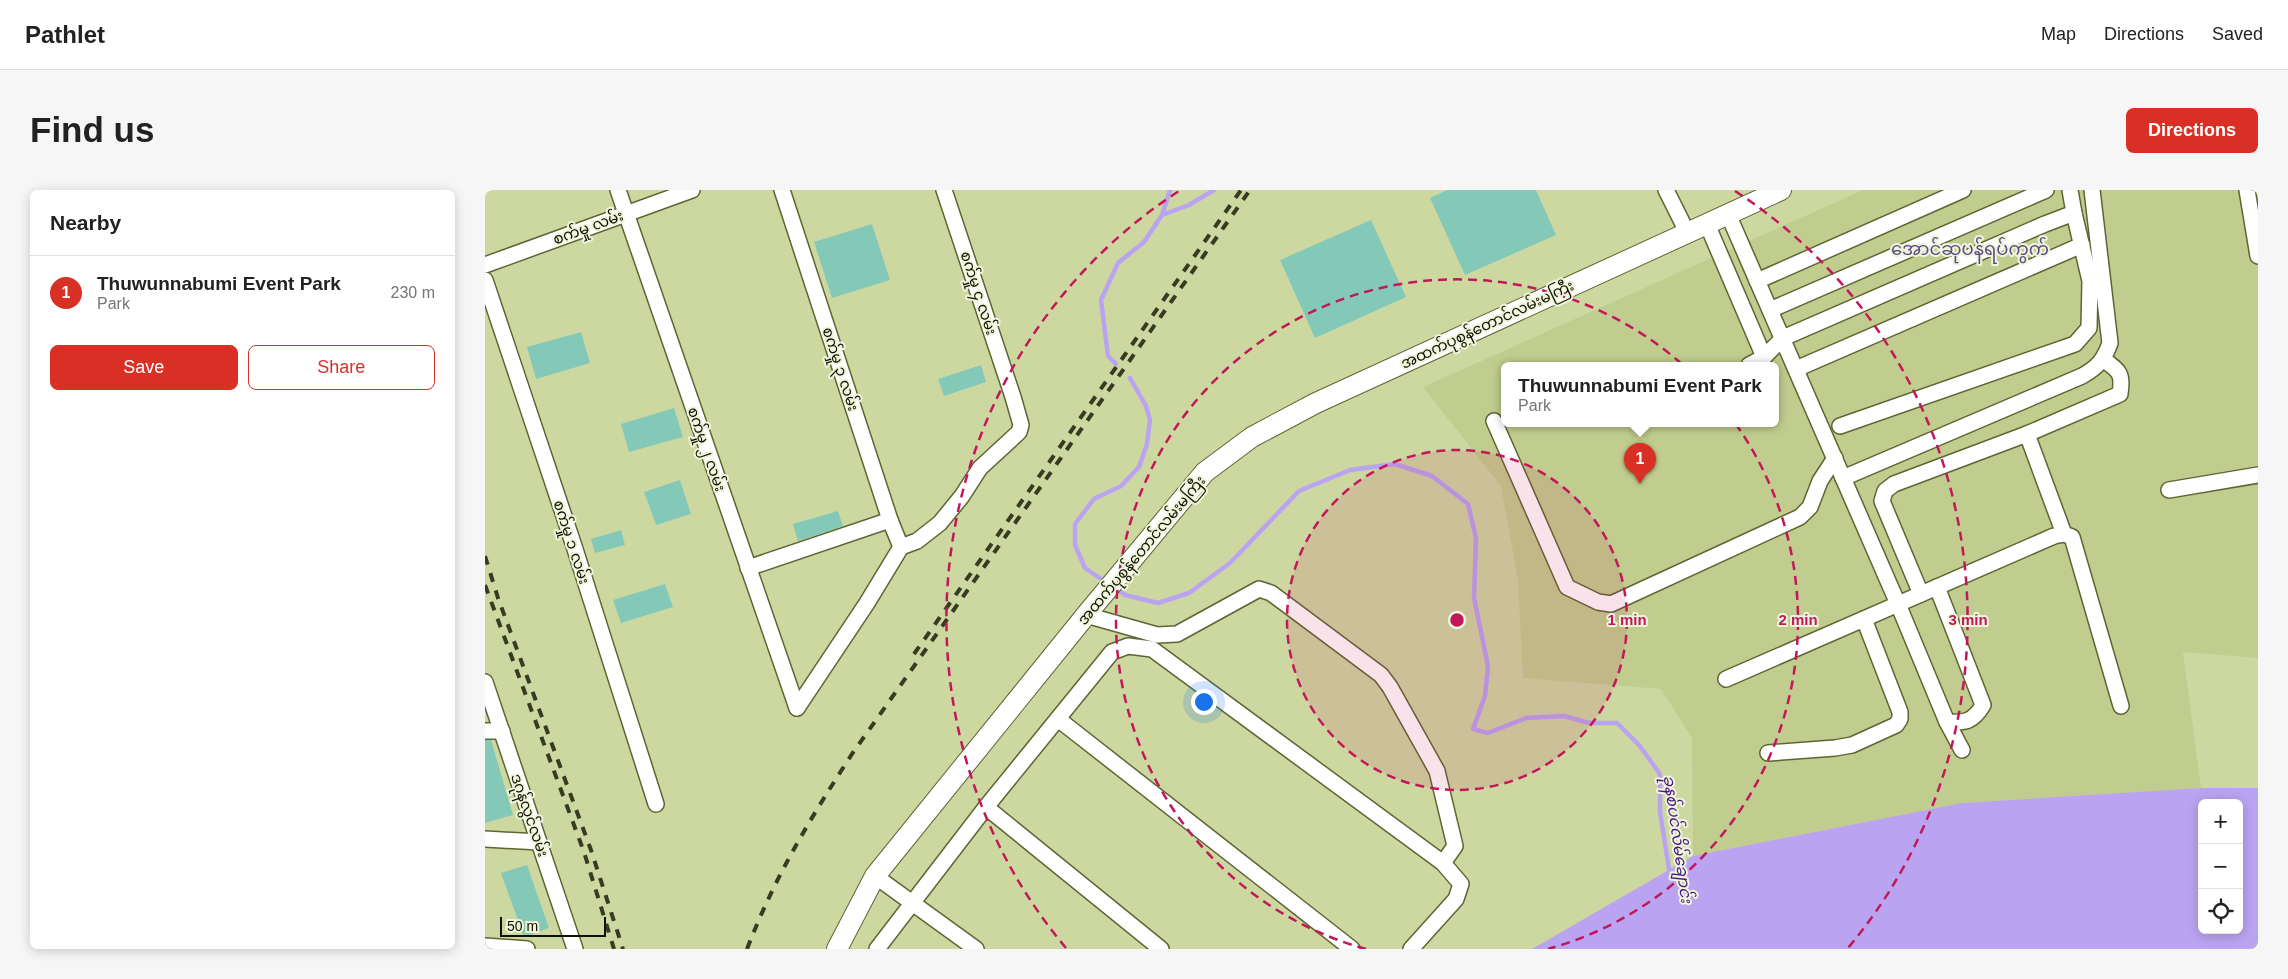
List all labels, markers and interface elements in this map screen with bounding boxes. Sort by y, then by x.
text: Pathlet [25,21,105,48]
text: Map [2041,24,2076,44]
text: Directions [2104,24,2184,44]
text: Saved [2212,24,2263,44]
button: Directions [2126,108,2258,153]
text: Find us [30,110,154,149]
street label: စက်မှု လမ်း [550,206,627,251]
text: Nearby [50,211,121,234]
district label: အောင်ဆုပန်ရပ်ကွက် [1891,236,2049,264]
street label: စက်မှု ၄ လမ်း [954,249,1001,338]
text: Thuwunnabumi Event Park [97,273,341,294]
street label: အထက်ပုစွန်တောင်လမ်းမကြီး [1397,275,1578,375]
text: 1 [62,284,70,301]
text: 230 m [391,284,435,301]
text: Park [97,295,130,312]
street label: စက်မှု ၃ လမ်း [816,325,863,414]
button: Save [50,345,238,390]
button: Share [248,345,435,390]
popup [1501,362,1779,427]
text: Thuwunnabumi Event Park [1518,375,1762,396]
text: Park [1518,397,1551,414]
street label: စက်မှု ၂ လမ်း [681,404,730,495]
pin: 1 [1624,443,1656,484]
street label: အထက်ပုစွန်တောင်လမ်းမကြီး [1073,471,1211,630]
street label: စက်မှု ၁ လမ်း [547,498,594,587]
centre of rings [1448,611,1466,629]
text: 1 min [1607,611,1647,628]
text: 2 min [1778,611,1818,628]
text: 3 min [1948,611,1988,628]
your location [1191,689,1217,715]
street label: ဒဂုန်လွင်လမ်း [504,771,553,860]
water label: ခုနစ်ပင်လိမ်ချောင်း [1656,774,1699,906]
map controls [2198,799,2243,934]
button: + [2198,799,2243,844]
button: − [2198,844,2243,889]
button: locate [2198,889,2243,934]
scale bar [500,914,606,937]
text: 50 m [507,918,538,934]

